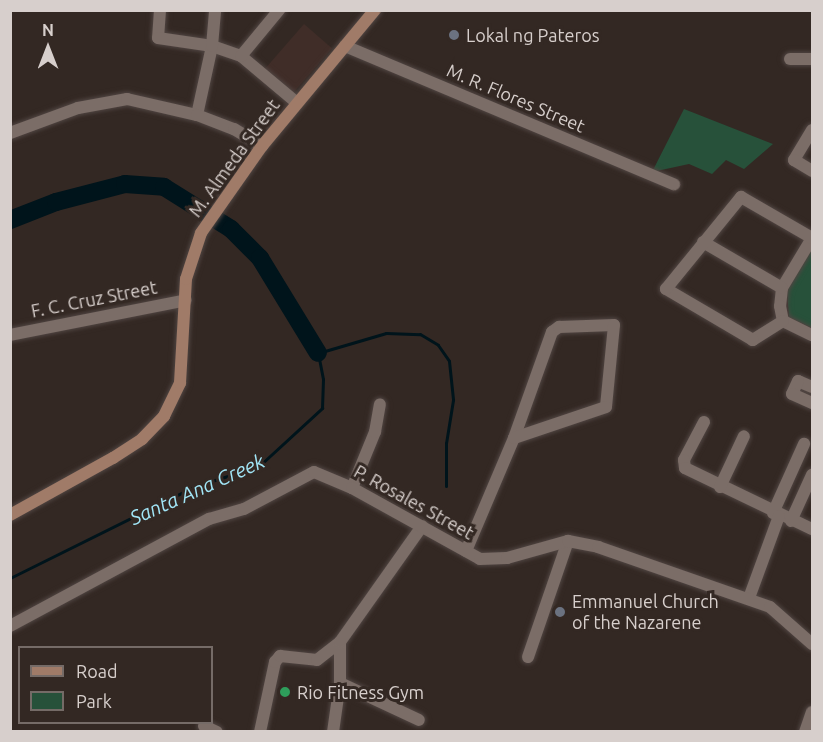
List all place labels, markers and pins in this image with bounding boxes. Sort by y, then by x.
place label: Lokal ng Pateros [466,24,600,46]
marker: Lokal ng Pateros [447,28,461,42]
place label: Emmanuel Church of the Nazarene [572,591,719,634]
marker: Emmanuel Church of the Nazarene [553,605,567,619]
place label: Rio Fitness Gym [297,681,424,703]
marker: Rio Fitness Gym [278,685,292,699]

